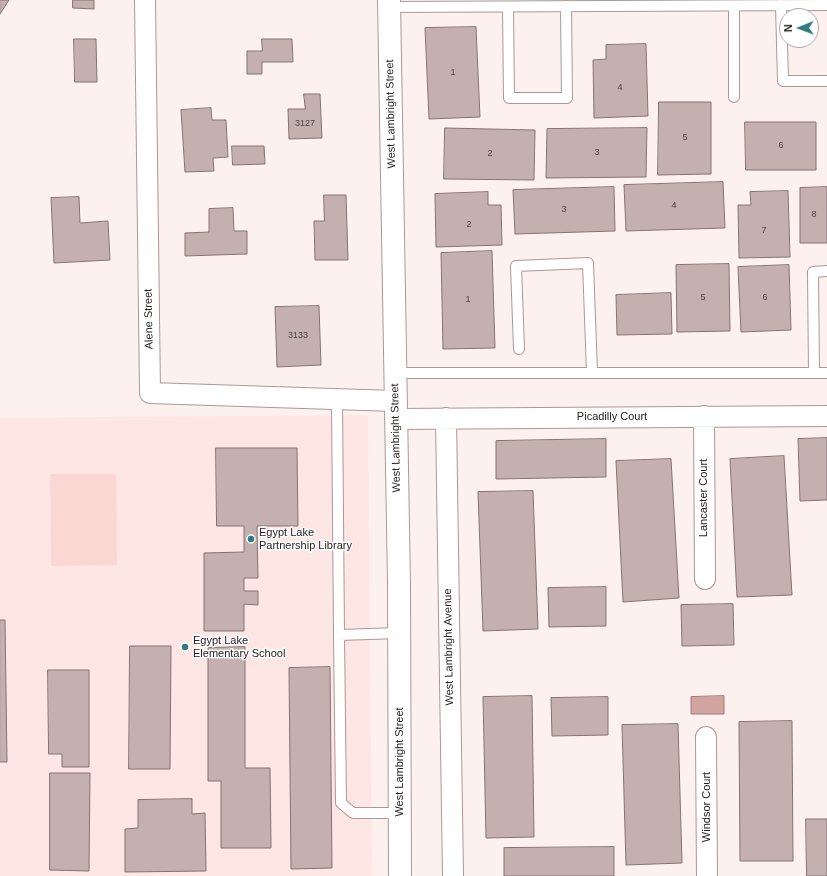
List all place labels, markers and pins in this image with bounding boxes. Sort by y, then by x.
place label: Egypt Lake Partnership Library [259,526,352,552]
marker: Egypt Lake Partnership Library [246,534,256,544]
place label: Egypt Lake Elementary School [193,634,285,660]
marker: Egypt Lake Elementary School [180,642,190,652]

